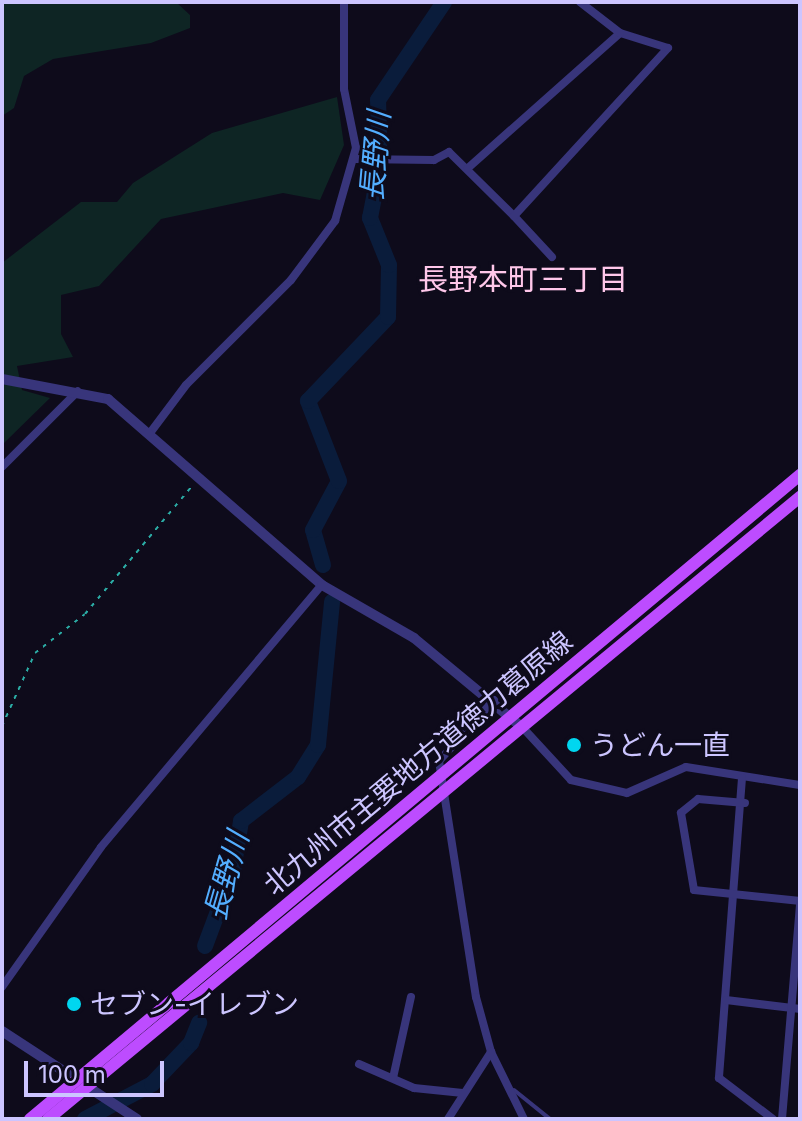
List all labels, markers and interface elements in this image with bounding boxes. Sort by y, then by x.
water label: 長野川 [353,110,397,202]
district label: 長野本町三丁目 [418,261,628,297]
street label: 北九州市主要地方道徳力葛原線 [257,624,579,902]
place label: うどん一直 [590,728,730,762]
marker: うどん一直 [565,736,583,754]
water label: 長野川 [196,828,256,924]
place label: セブン-イレブン [90,987,299,1021]
marker: セブン-イレブン [65,995,83,1013]
scale bar [28,1045,168,1095]
text: 100 m [38,1060,106,1089]

